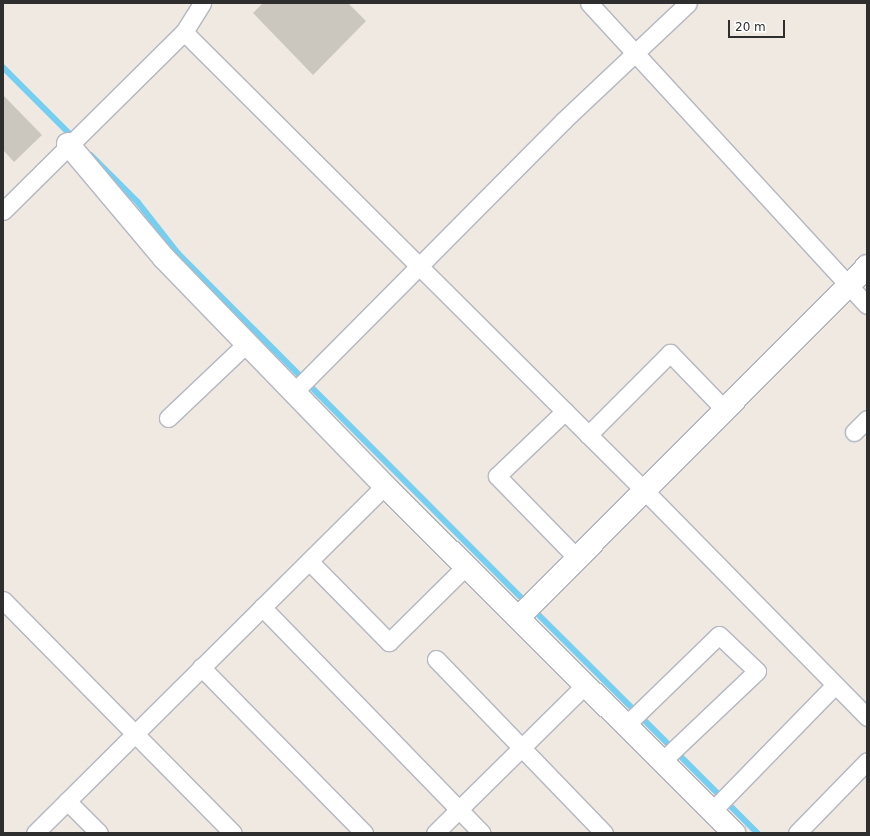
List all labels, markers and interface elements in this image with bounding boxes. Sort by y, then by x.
scale bar [730,12,787,38]
text: 20 m [735,20,766,34]

